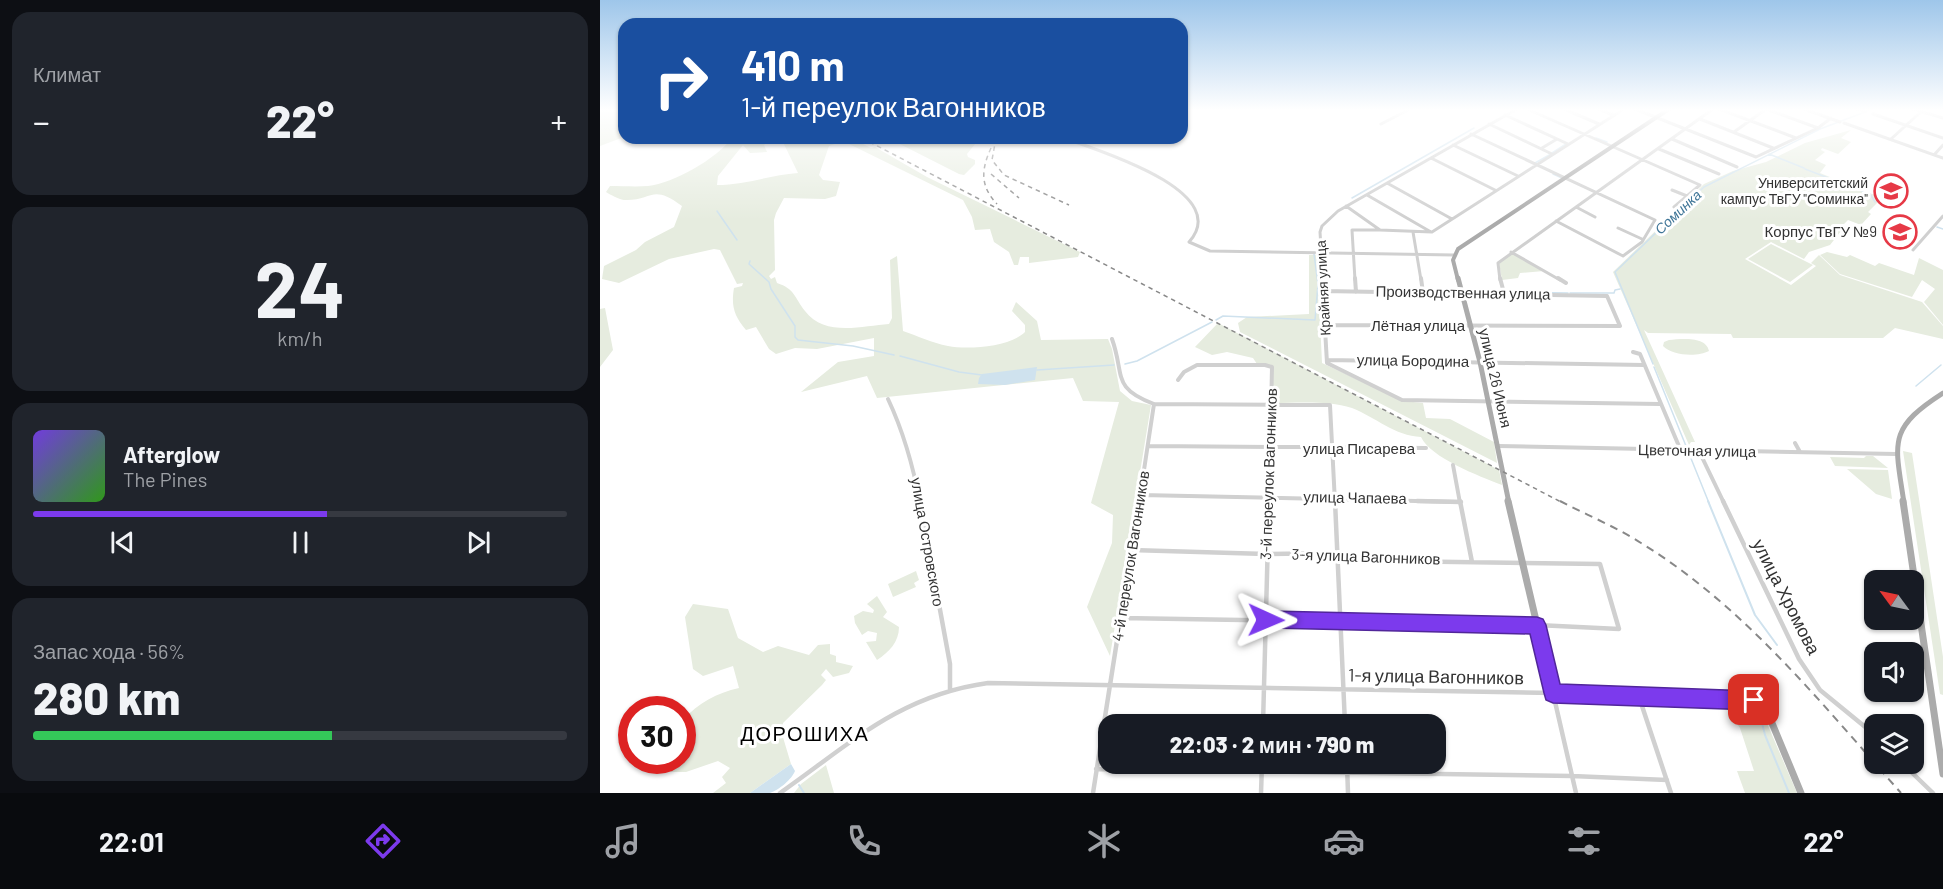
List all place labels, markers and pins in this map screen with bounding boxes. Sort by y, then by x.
school or university icon: Университетский кампус ТвГУ "Соминка" [1873,173,1909,209]
place label: Университетский кампус ТвГУ "Соминка" [1721,174,1868,207]
school or university icon: Корпус ТвГУ №9 [1882,214,1918,250]
place label: Корпус ТвГУ №9 [1765,222,1877,240]
pin [1728,674,1779,725]

